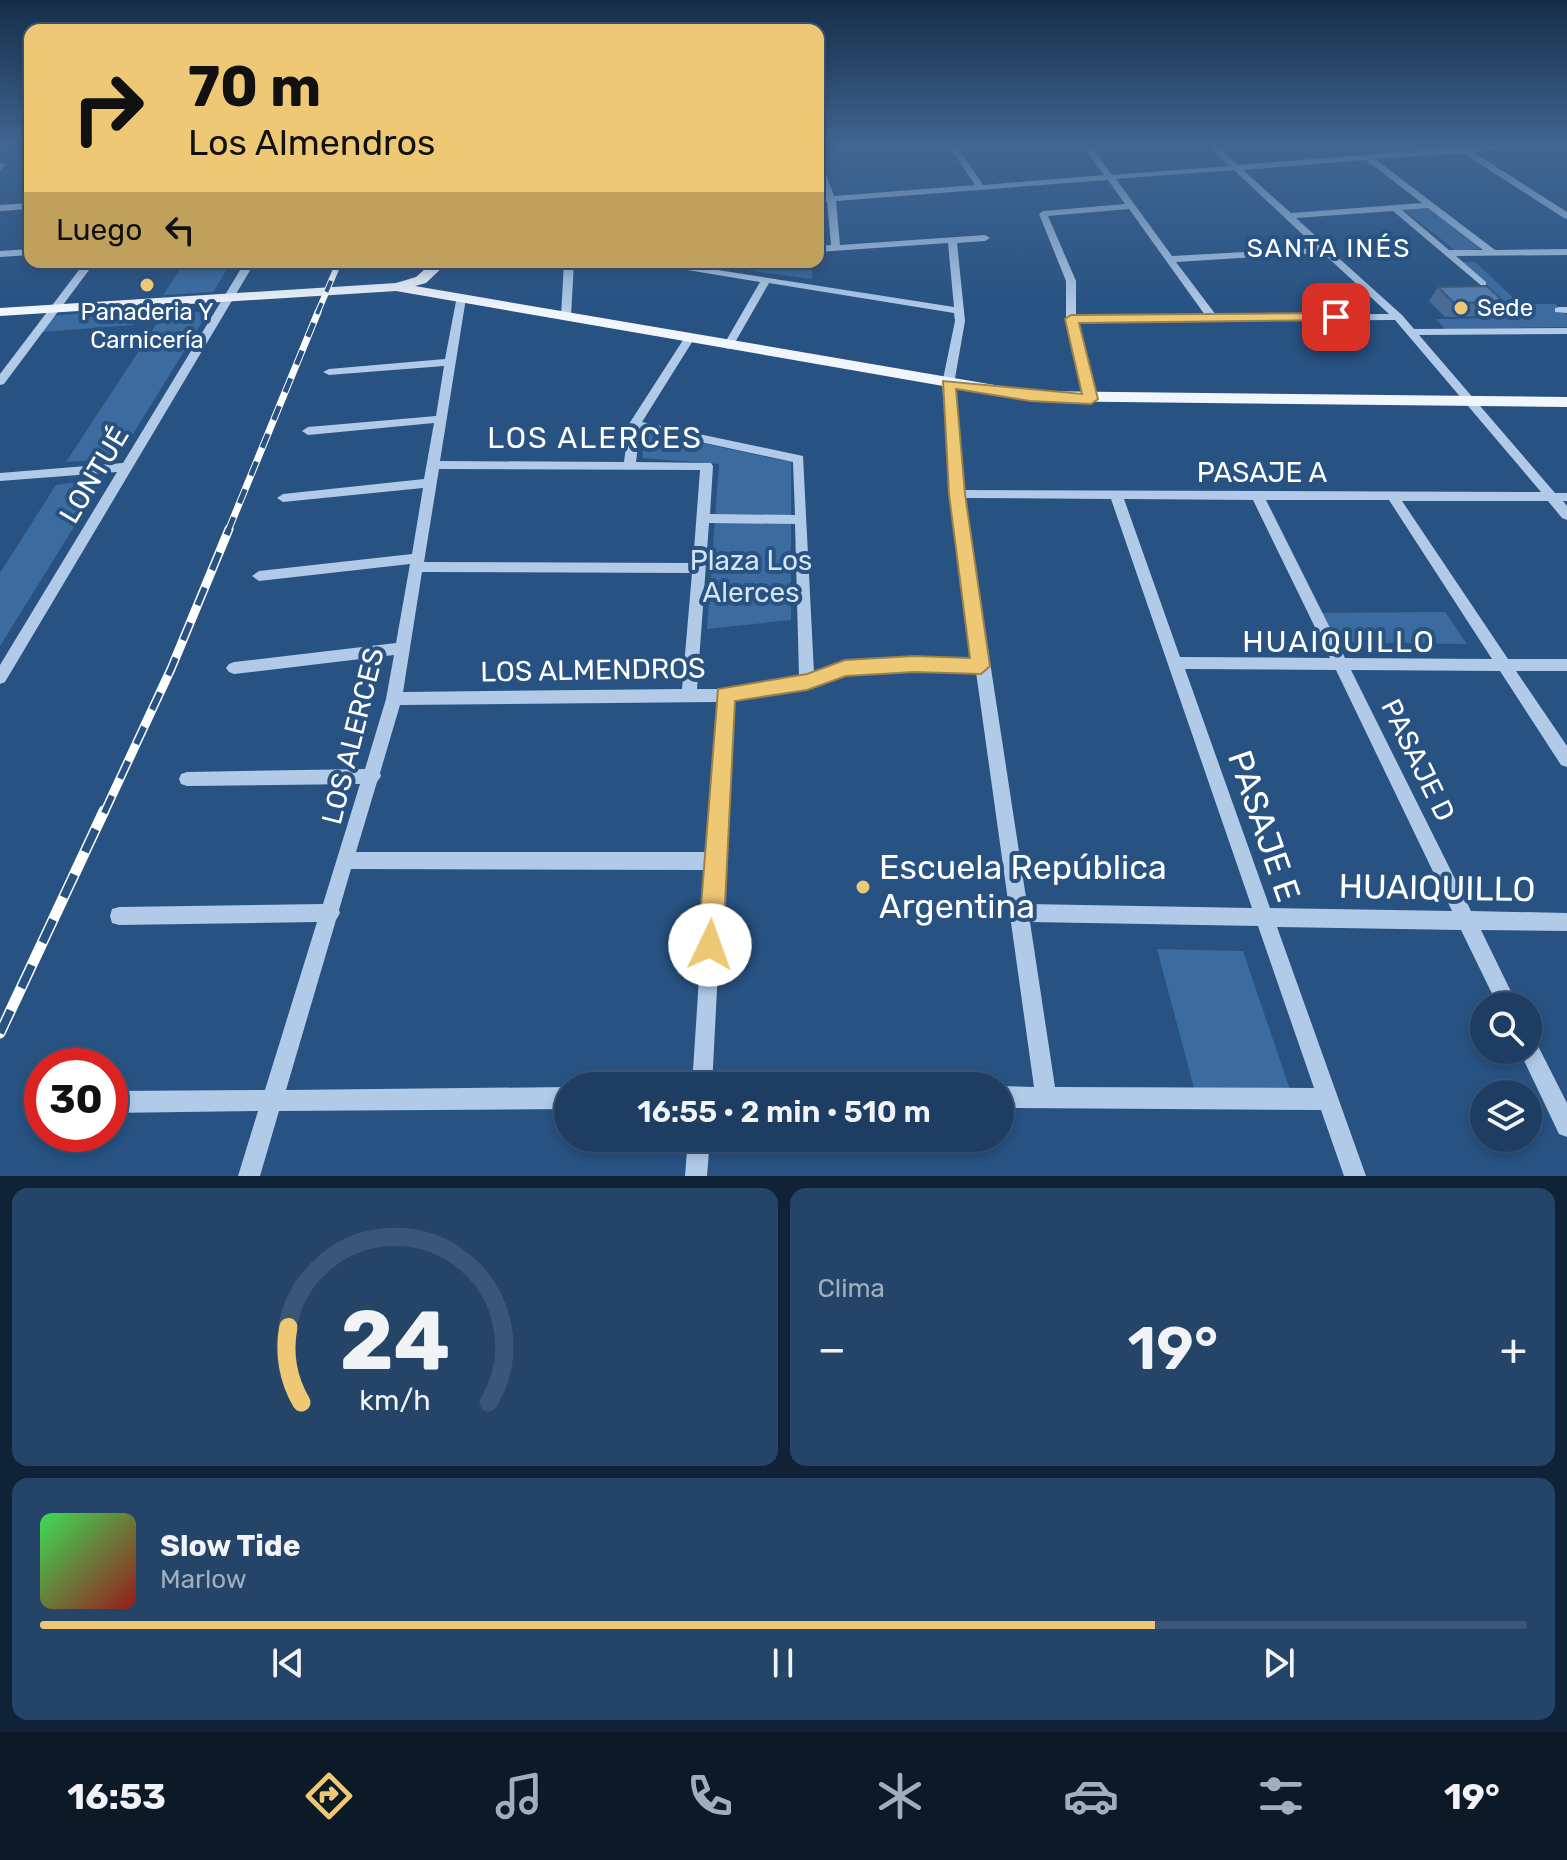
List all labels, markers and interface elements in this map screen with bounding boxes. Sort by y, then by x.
text: 70 m [188,54,321,120]
icon: right [56,56,160,160]
text: Los Almendros [188,121,435,164]
icon: left [158,208,202,252]
text: Luego [56,212,142,248]
district label: SANTA INÉS [1247,233,1411,264]
marker: Panaderia Y Carnicería [138,276,156,294]
pin [1302,283,1370,351]
place label: Sede [1477,294,1533,322]
icon: arrive [1314,295,1358,339]
place label: Panaderia Y Carnicería [81,298,213,354]
marker: Sede [1452,299,1470,317]
district label: LOS ALERCES [487,420,703,456]
street label: LONTUÉ [52,421,136,529]
street label: PASAJE A [1197,456,1328,489]
park label: Plaza Los Alerces [690,544,812,609]
district label: HUAIQUILLO [1242,624,1436,660]
street label: LOS ALERCES [315,644,391,828]
street label: LOS ALMENDROS [480,652,706,688]
street label: PASAJE D [1374,694,1462,826]
street label: PASAJE E [1219,745,1309,907]
place label: Escuela República Argentina [879,847,1167,927]
street label: HUAIQUILLO [1338,866,1536,910]
marker: Escuela República Argentina [854,878,872,896]
position arrow [668,903,752,987]
map controls [1470,992,1542,1152]
button: search [1470,992,1542,1064]
speed limit sign: 30 [24,1048,128,1152]
button: layers [1470,1080,1542,1152]
text: 16:55 · 2 min · 510 m [637,1094,931,1130]
text: Clima [818,1273,885,1304]
text: 24 [339,1291,450,1390]
text: 19° [1127,1313,1218,1384]
text: − [818,1323,846,1375]
text: + [1500,1323,1527,1375]
text: km/h [359,1383,430,1417]
text: Slow Tide [160,1528,300,1564]
text: Marlow [160,1564,247,1595]
icon: previous [266,1641,310,1685]
icon: pause [761,1641,805,1685]
icon: next [1257,1641,1301,1685]
icon: directions [301,1768,357,1824]
icon: music [491,1768,547,1824]
icon: phone [682,1768,738,1824]
icon: climate [872,1768,928,1824]
icon: car [1063,1768,1119,1824]
icon: filters [1253,1768,1309,1824]
text: 16:53 [67,1775,166,1818]
text: 19° [1444,1775,1500,1818]

